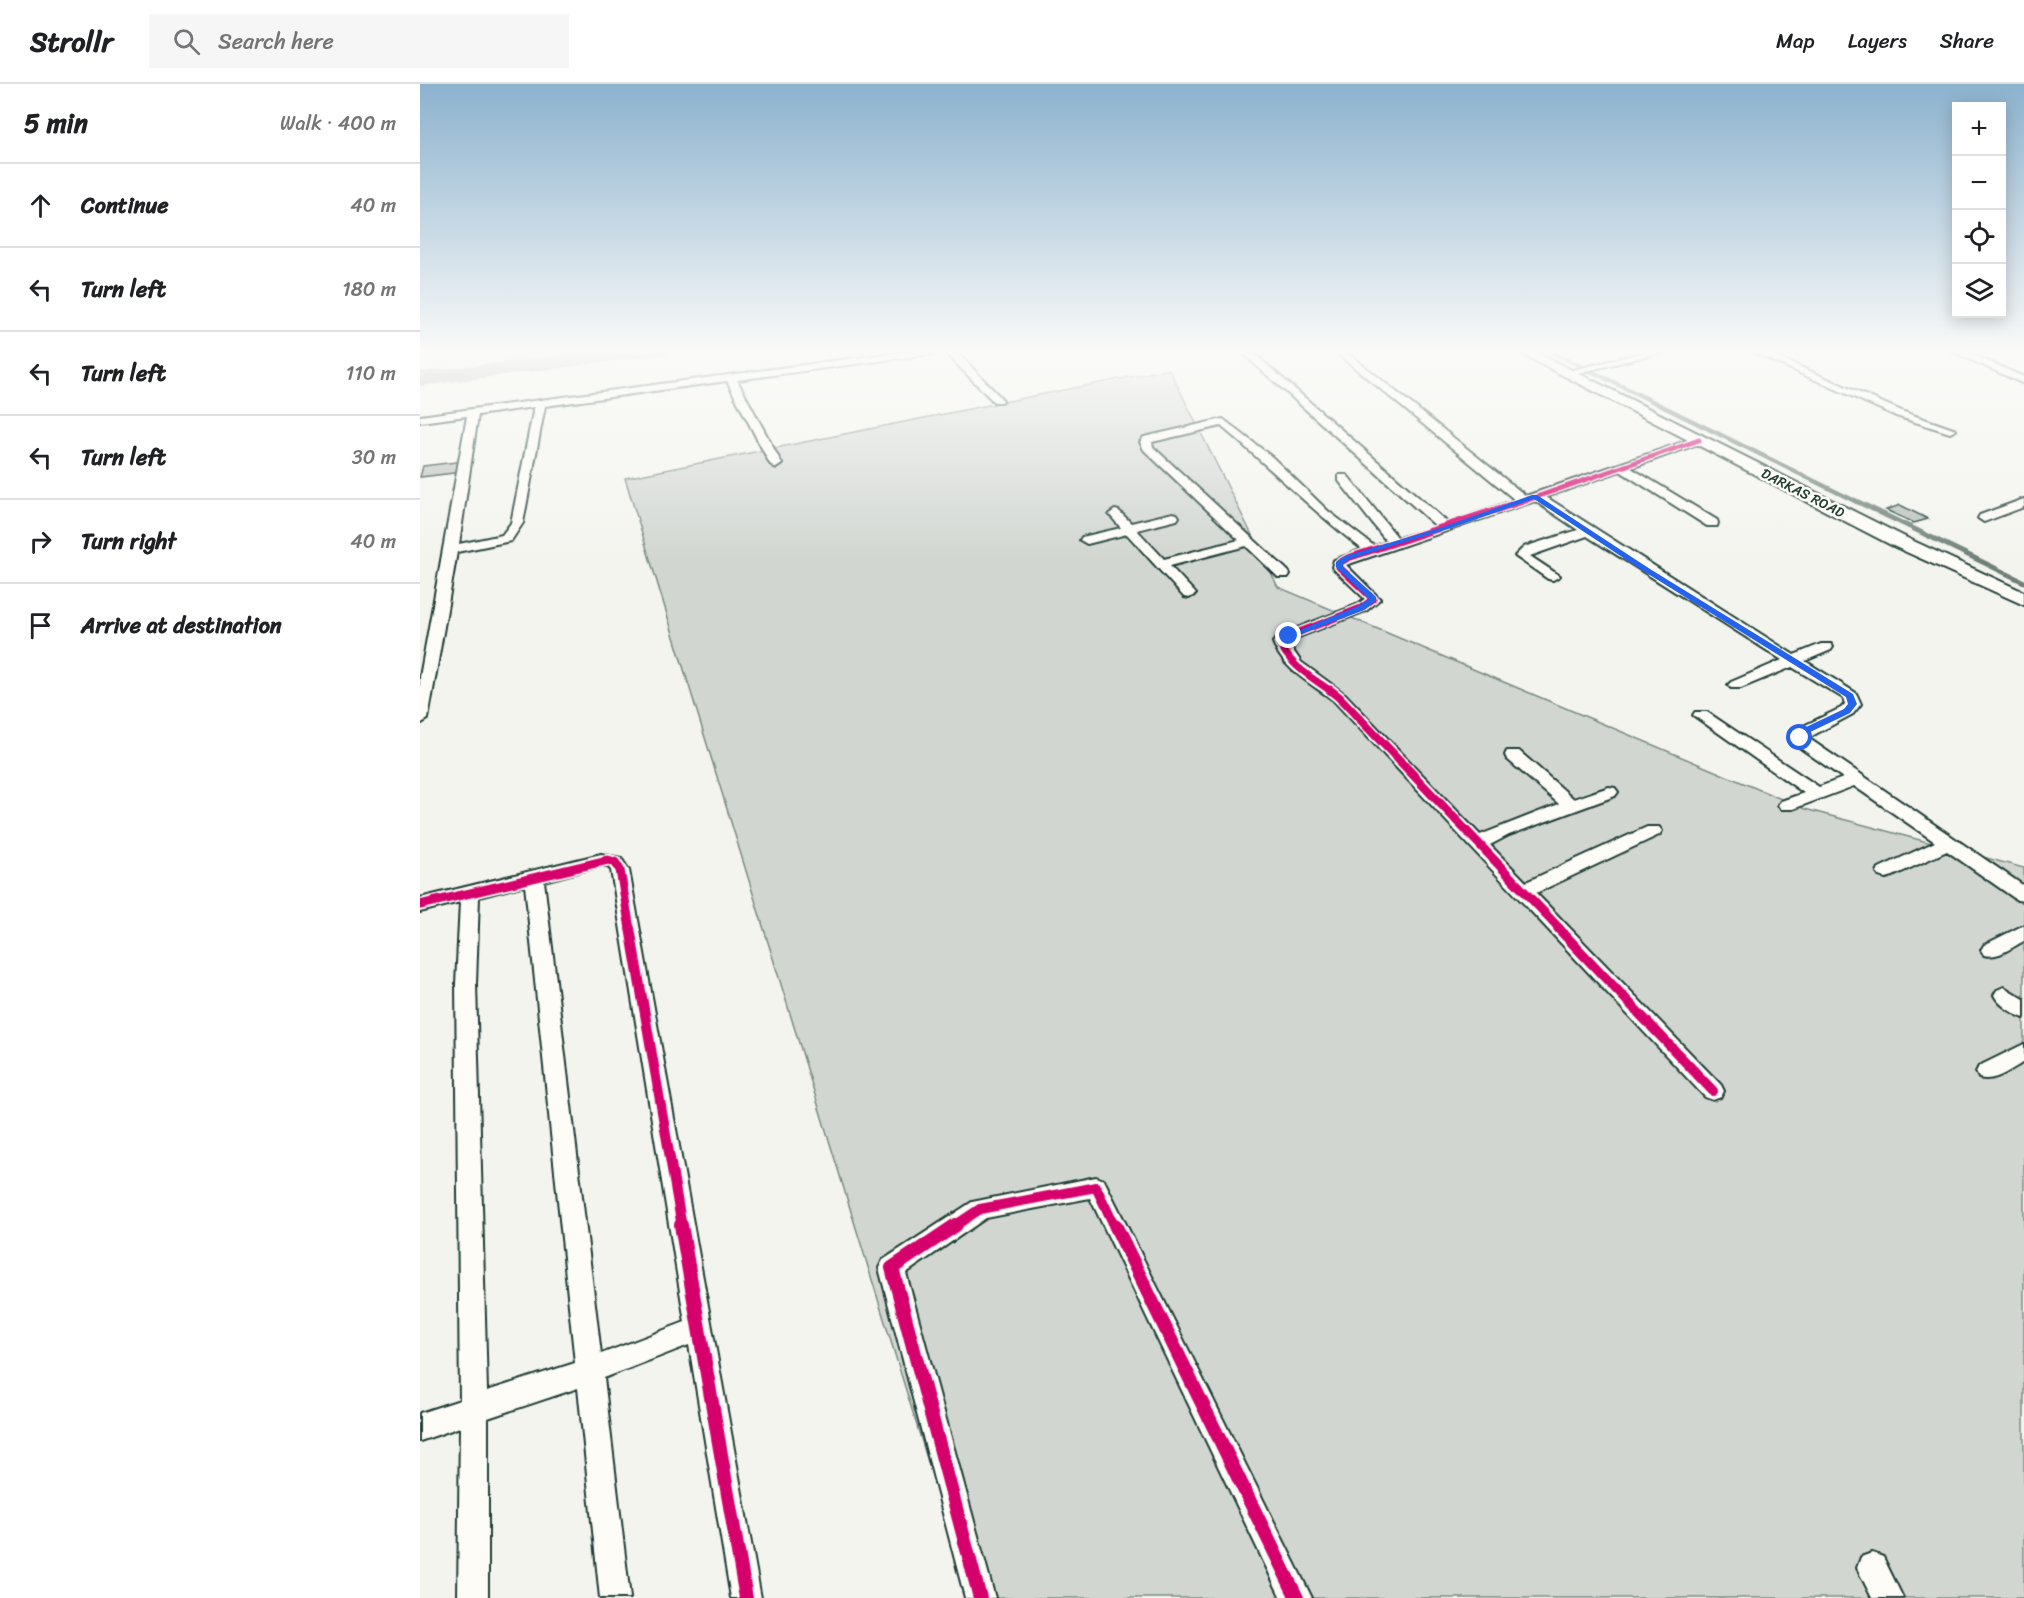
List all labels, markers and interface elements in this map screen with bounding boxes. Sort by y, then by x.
search box [149,14,569,68]
text: Strollr [30,17,113,66]
text: Search here [218,22,334,61]
text: Map [1776,22,1815,60]
text: Layers [1848,22,1907,60]
text: Share [1940,22,1994,60]
icon: search [170,25,203,58]
text: 5 min [24,100,88,146]
map controls [1952,102,2006,318]
button: + [1952,102,2006,156]
text: Walk · 400 m [280,106,396,141]
button: − [1952,156,2006,210]
text: Continue [81,186,169,225]
text: 40 m [350,188,396,223]
icon: ahead [24,189,57,222]
button: locate [1952,210,2006,264]
button: layers [1952,264,2006,318]
text: Turn left [81,270,166,309]
text: 180 m [342,272,396,307]
icon: left [24,273,57,306]
text: Turn left [81,354,166,393]
text: 110 m [346,356,396,391]
icon: left [24,357,57,390]
text: Turn left [81,438,166,477]
text: 30 m [352,440,396,475]
icon: left [24,441,57,474]
street label: DARKAS ROAD [1757,461,1850,525]
text: Turn right [81,522,176,561]
text: 40 m [350,524,396,559]
icon: right [24,525,57,558]
text: Arrive at destination [81,606,282,645]
icon: arrive [24,609,57,642]
route end [1275,622,1301,648]
route start [1786,724,1812,750]

